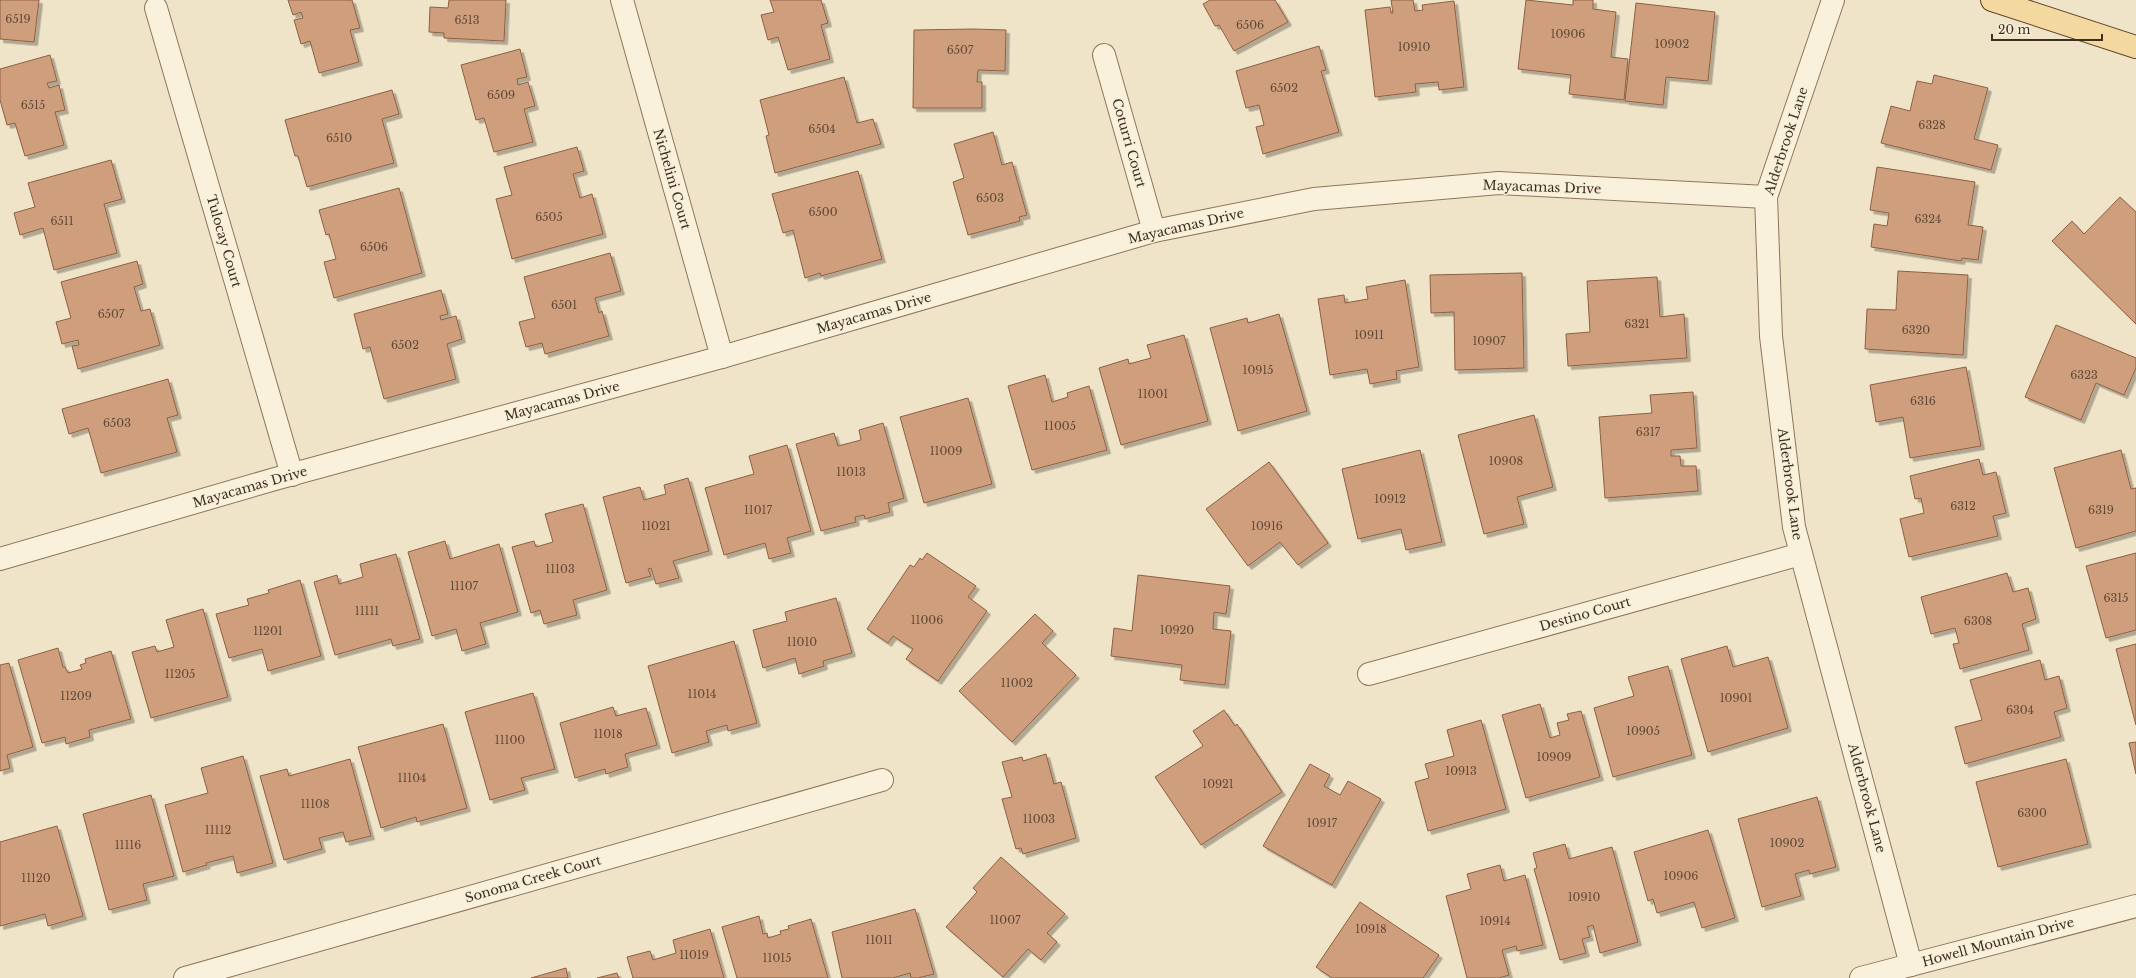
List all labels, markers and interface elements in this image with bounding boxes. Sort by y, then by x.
house number: 6519 [5,12,31,26]
house number: 6513 [454,13,480,27]
scale bar [1992,16,2102,42]
house number: 6506 [1236,18,1264,32]
text: 20 m [1998,22,2030,37]
house number: 10906 [1551,27,1585,41]
house number: 10902 [1655,37,1689,51]
house number: 10910 [1398,40,1430,54]
house number: 6507 [947,43,974,57]
house number: 6502 [1270,81,1298,95]
street label: Alderbrook Lane [1760,85,1812,198]
house number: 6509 [487,88,515,102]
street label: Coturri Court [1108,96,1150,190]
house number: 6515 [21,98,45,112]
house number: 6328 [1918,118,1946,132]
house number: 6504 [808,122,836,136]
street label: Nichelini Court [650,127,695,231]
house number: 6510 [326,131,352,145]
street label: Mayacamas Drive [1482,176,1602,198]
house number: 6503 [976,191,1004,205]
street label: Tulocay Court [203,193,245,289]
street label: Mayacamas Drive [1126,204,1246,248]
house number: 6500 [808,205,838,219]
house number: 6505 [535,210,563,224]
house number: 6324 [1914,212,1942,226]
house number: 6511 [50,214,74,228]
house number: 6506 [360,240,388,254]
street label: Mayacamas Drive [815,288,933,338]
house number: 6501 [551,298,577,312]
house number: 6507 [98,307,125,321]
house number: 6321 [1624,317,1650,331]
house number: 6320 [1902,323,1930,337]
house number: 10911 [1354,328,1384,342]
house number: 10907 [1472,334,1506,348]
house number: 6502 [391,338,419,352]
house number: 10915 [1243,363,1274,377]
house number: 6323 [2070,368,2098,382]
street label: Mayacamas Drive [503,377,621,425]
house number: 11001 [1138,387,1168,401]
house number: 6316 [1910,394,1936,408]
house number: 6503 [103,416,131,430]
house number: 11005 [1044,419,1076,433]
house number: 6317 [1636,425,1661,439]
street label: Alderbrook Lane [1774,426,1806,541]
house number: 11009 [930,444,962,458]
house number: 10908 [1489,454,1523,468]
street label: Mayacamas Drive [191,462,309,512]
house number: 11013 [836,465,866,479]
house number: 10912 [1374,492,1406,506]
house number: 6312 [1950,499,1976,513]
house number: 11017 [744,503,773,517]
house number: 6319 [2088,503,2114,517]
house number: 11021 [641,519,671,533]
house number: 10916 [1251,519,1283,533]
house number: 11103 [545,562,575,576]
house number: 11107 [450,579,479,593]
house number: 6315 [2103,591,2129,605]
street label: Destino Court [1537,593,1633,635]
house number: 11111 [355,604,379,618]
house number: 11006 [911,613,943,627]
house number: 6308 [1964,614,1992,628]
house number: 10920 [1160,623,1194,637]
house number: 11201 [253,624,283,638]
house number: 11010 [787,635,817,649]
house number: 11205 [165,667,195,681]
house number: 11002 [1001,676,1033,690]
house number: 11014 [687,687,717,701]
house number: 11209 [60,689,92,703]
house number: 10901 [1720,691,1752,705]
house number: 6304 [2006,703,2034,717]
house number: 10905 [1626,724,1660,738]
house number: 11018 [593,727,623,741]
house number: 11100 [495,733,525,747]
street label: Alderbrook Lane [1844,740,1890,855]
house number: 10909 [1537,750,1571,764]
house number: 10913 [1445,764,1477,778]
house number: 11104 [397,771,427,785]
house number: 10921 [1202,777,1234,791]
house number: 11108 [300,797,330,811]
house number: 6300 [2017,806,2047,820]
house number: 11003 [1023,812,1055,826]
house number: 10917 [1307,816,1338,830]
house number: 11112 [205,823,231,837]
house number: 10902 [1770,836,1804,850]
house number: 11116 [115,838,141,852]
street label: Sonoma Creek Court [463,851,603,907]
house number: 10906 [1664,869,1698,883]
house number: 11120 [21,871,51,885]
house number: 10910 [1568,890,1600,904]
house number: 11007 [989,913,1021,927]
house number: 10914 [1479,914,1511,928]
street label: Howell Mountain Drive [1920,914,2076,970]
house number: 10918 [1355,922,1387,936]
house number: 11011 [865,933,893,947]
house number: 11019 [679,948,709,962]
house number: 11015 [763,951,791,965]

